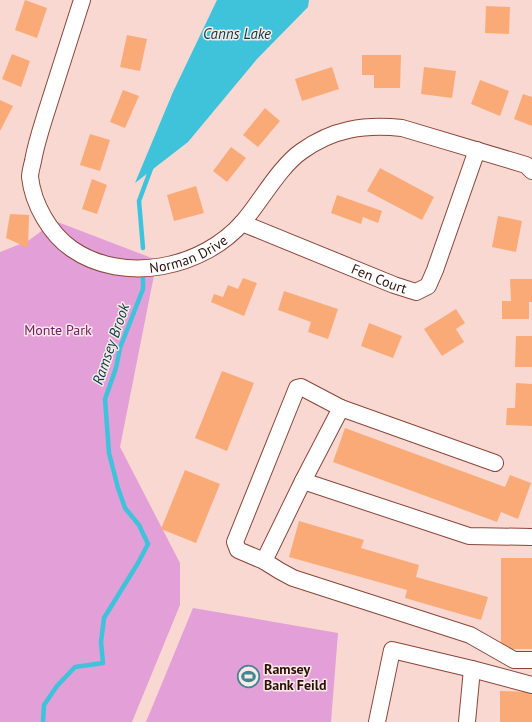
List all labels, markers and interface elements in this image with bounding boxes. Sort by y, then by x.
water label: Canns Lake [203,24,271,43]
street label: Norman Drive [148,231,231,277]
street label: Fen Court [349,260,409,298]
water label: Ramsey Brook [88,300,134,387]
park label: Monte Park [24,321,92,339]
place label: Ramsey Bank Feild [264,660,327,694]
sports icon: Ramsey Bank Feild [236,664,262,690]

